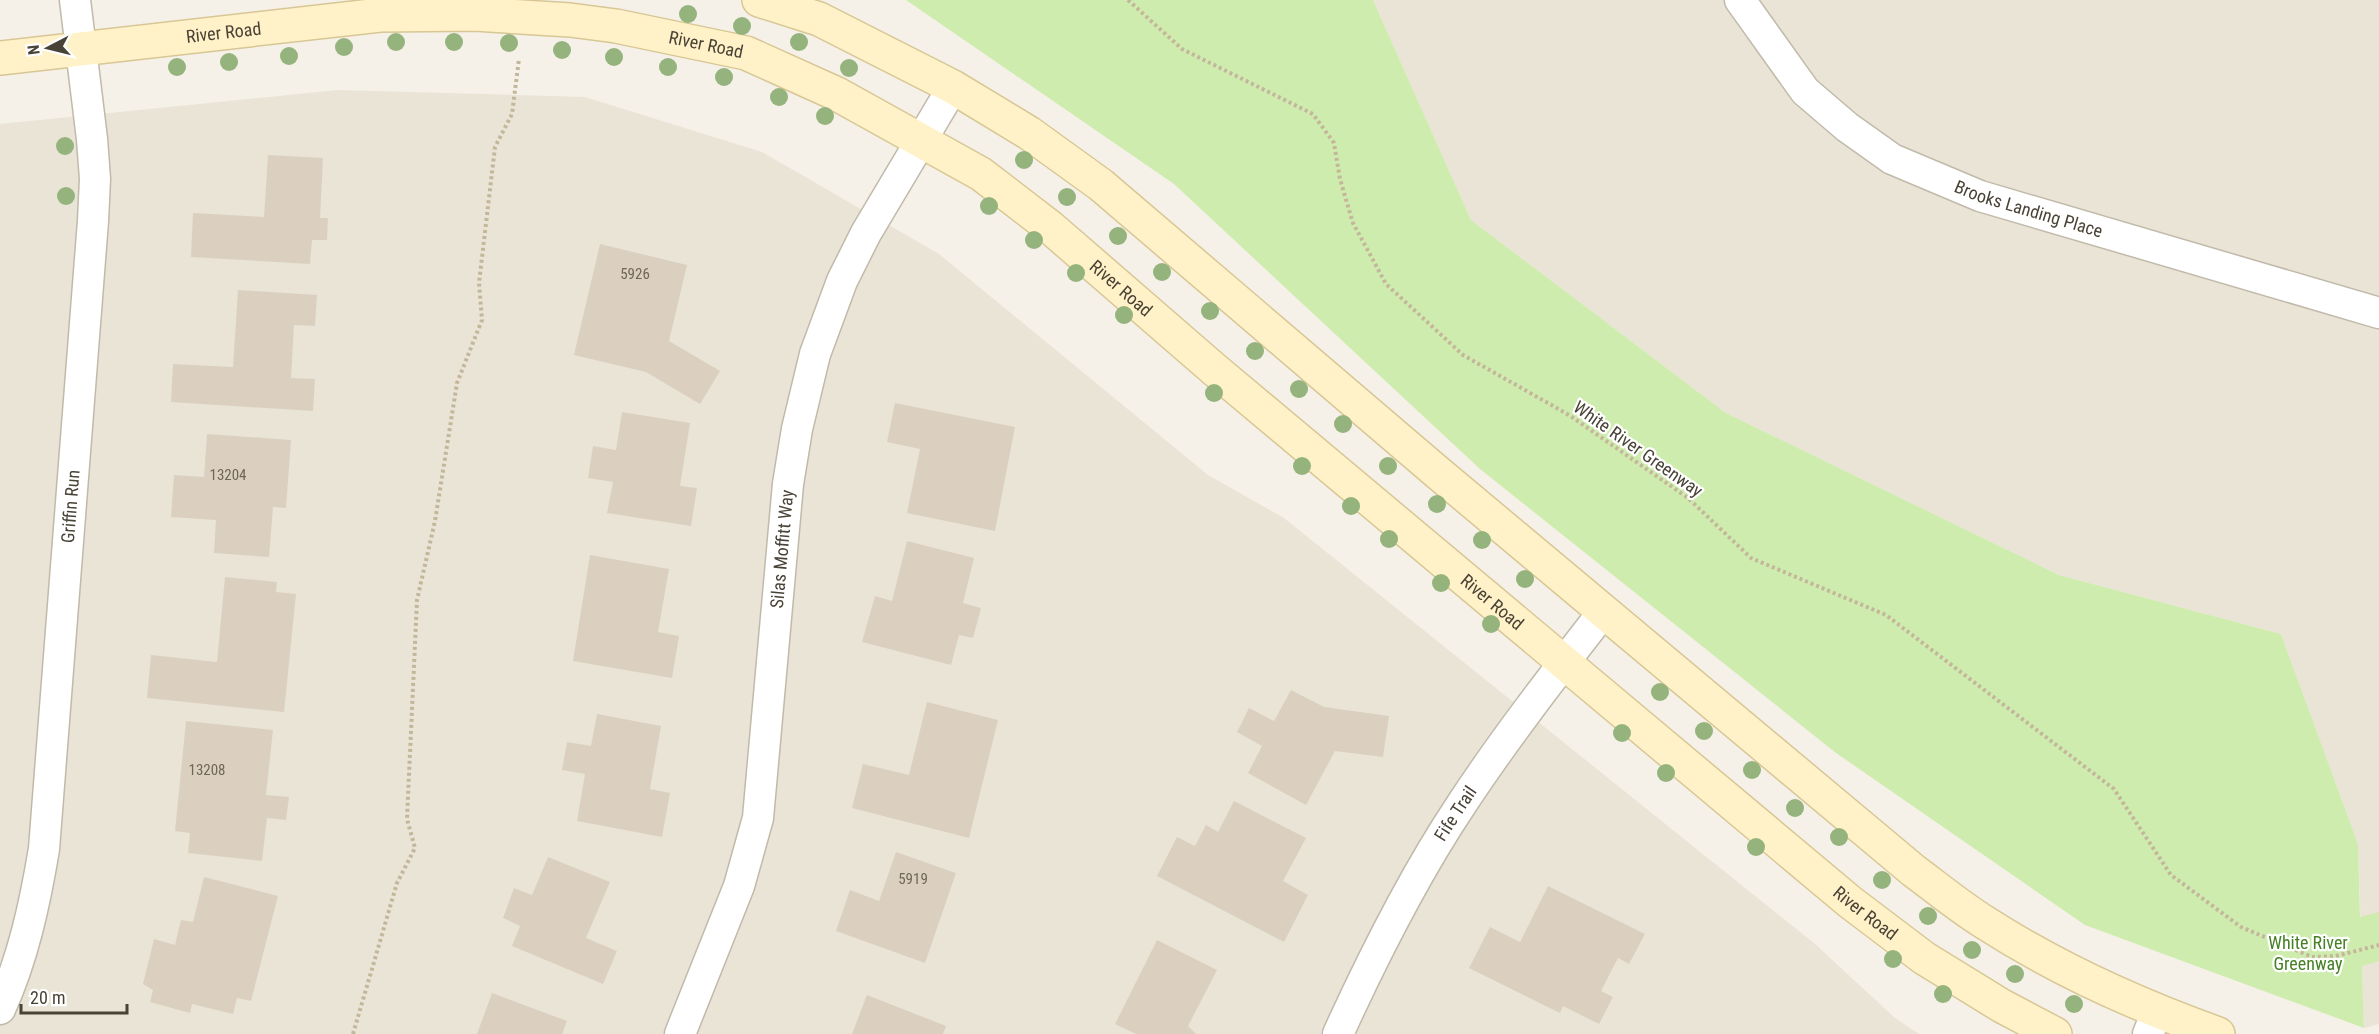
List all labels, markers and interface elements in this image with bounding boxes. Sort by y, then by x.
north arrow [18,18,78,78]
street label: River Road [185,18,262,47]
street label: River Road [667,26,745,62]
text: N [24,44,44,56]
street label: Brooks Landing Place [1951,175,2105,241]
street label: River Road [1086,255,1157,321]
house number: 5926 [620,265,650,283]
street label: White River Greenway [1570,396,1707,501]
house number: 13204 [209,466,247,484]
street label: Griffin Run [57,469,84,544]
street label: Silas Moffitt Way [766,488,797,609]
street label: River Road [1457,569,1528,634]
house number: 13208 [188,761,226,779]
street label: Fife Trail [1430,782,1481,845]
house number: 5919 [898,870,928,888]
street label: River Road [1829,881,1902,944]
park label: White River Greenway [2268,932,2348,974]
scale bar [21,977,128,1015]
text: 20 m [30,987,65,1008]

